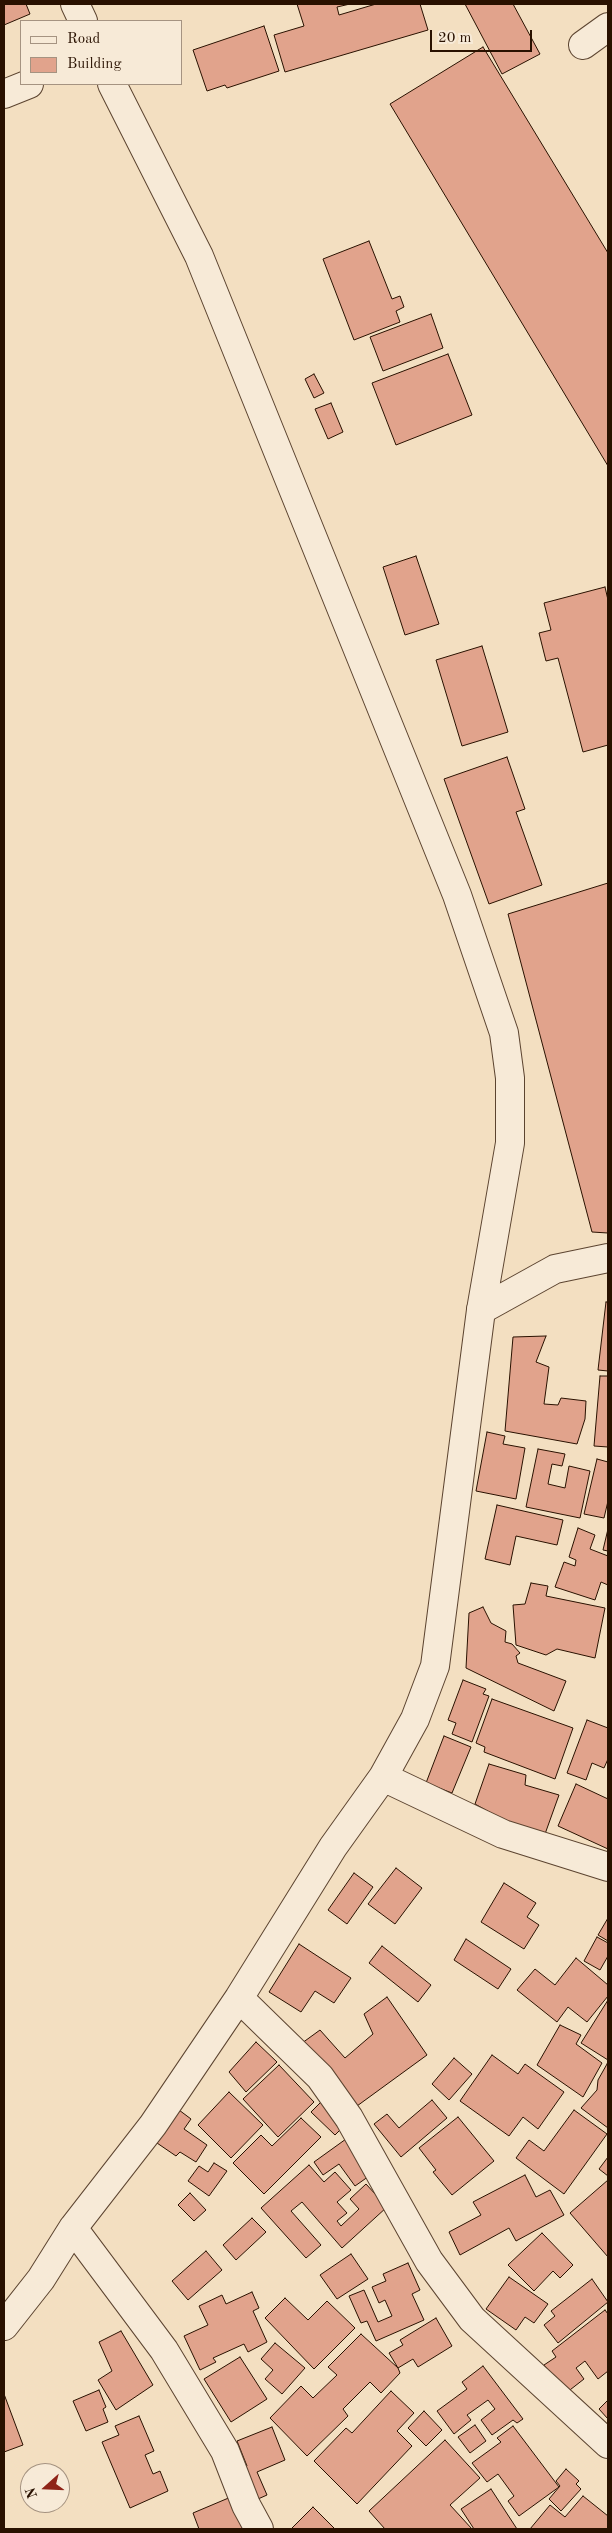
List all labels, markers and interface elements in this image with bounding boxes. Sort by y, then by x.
legend [20,20,182,85]
scale bar [432,20,534,52]
text: 20 m [438,31,472,46]
text: Road [67,32,100,47]
text: Building [67,57,122,72]
north arrow [20,2463,70,2513]
text: N [23,2485,40,2500]

